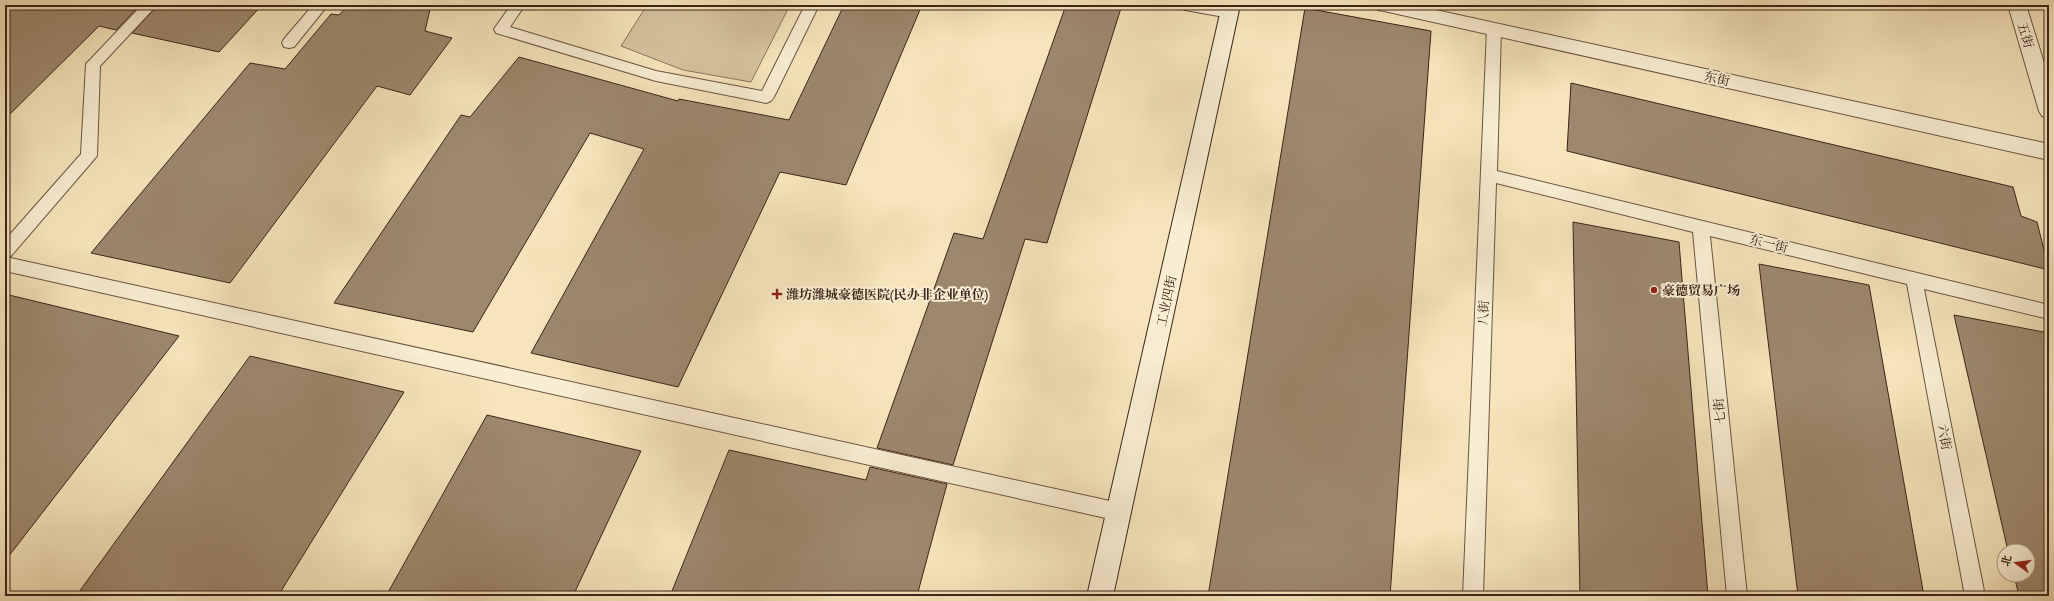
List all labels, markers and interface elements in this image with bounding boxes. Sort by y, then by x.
street label: 五街 [2014,21,2036,50]
street label: 东街 [1702,68,1731,90]
street label: 东一街 [1748,231,1790,256]
street label: 工业四街 [1154,274,1180,328]
place label: 豪德贸易广场 [1662,283,1740,299]
marker: 豪德贸易广场 [1649,285,1659,295]
place label: 潍坊潍城豪德医院(民办非企业单位) [786,287,988,303]
marker: 潍坊潍城豪德医院(民办非企业单位) [771,288,783,300]
street label: 八街 [1476,300,1492,326]
street label: 七街 [1711,397,1729,425]
street label: 六街 [1934,423,1954,451]
north arrow [1996,543,2036,583]
text: 北 [1999,554,2014,568]

